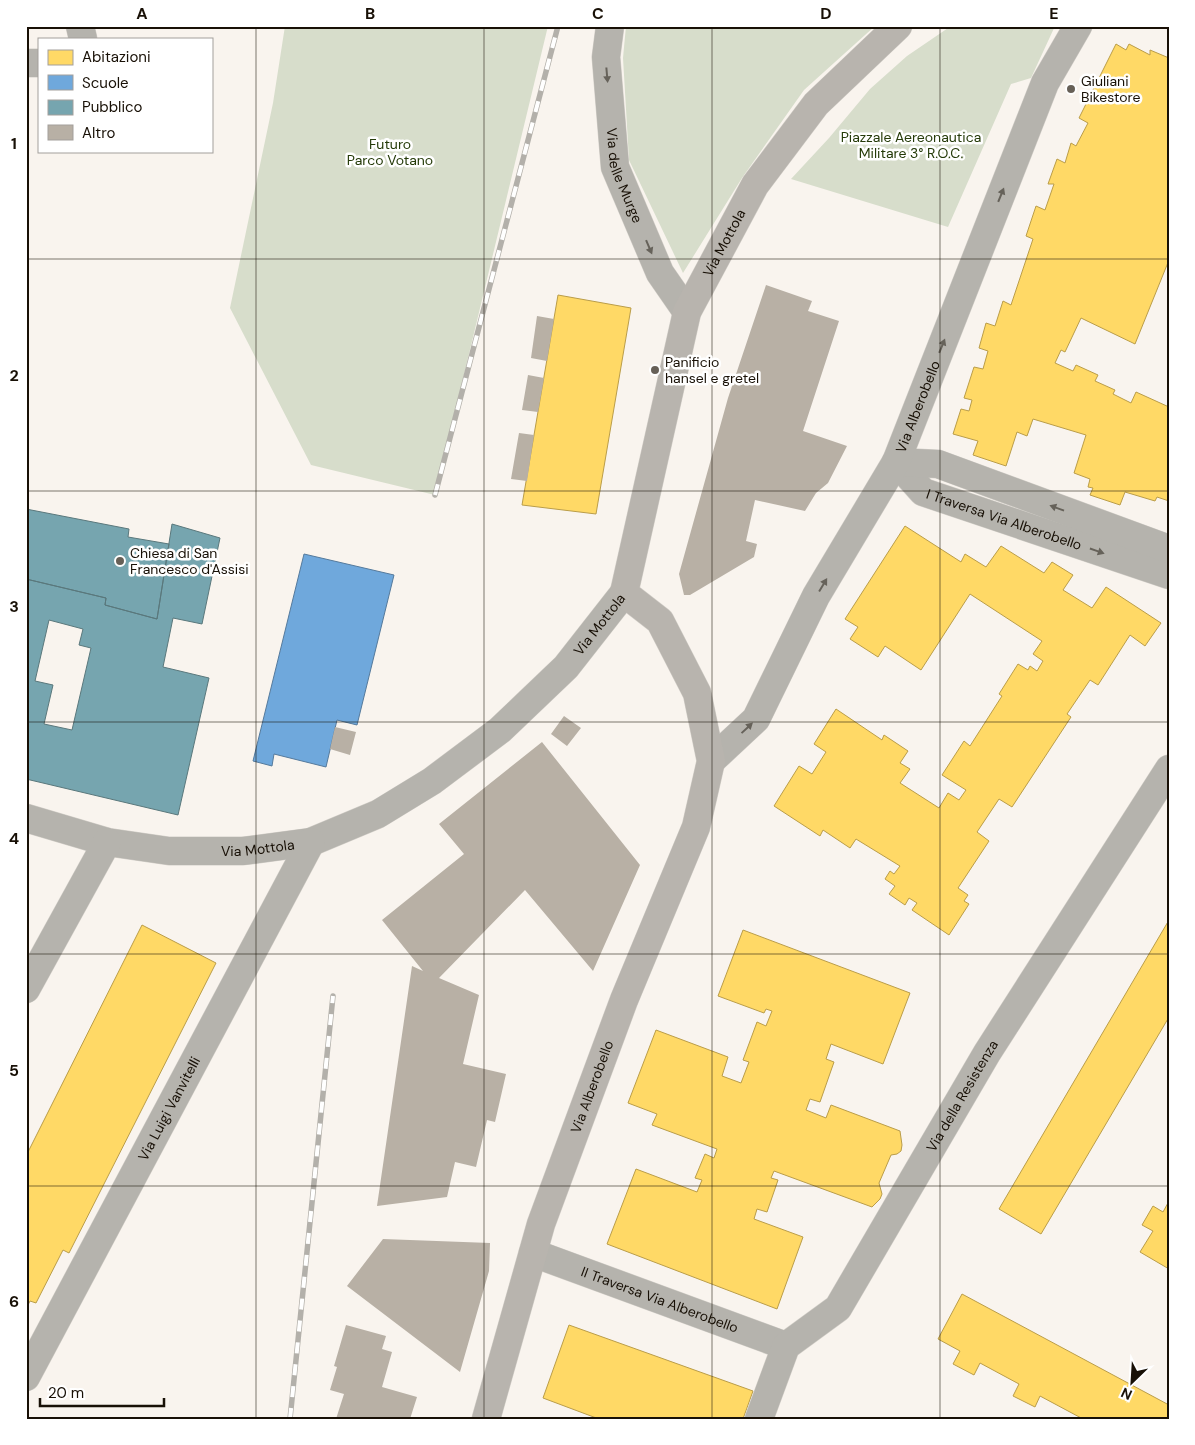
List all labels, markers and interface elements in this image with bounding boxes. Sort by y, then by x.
text: A [136,3,148,24]
text: B [365,3,375,24]
text: C [592,3,604,24]
text: D [820,3,832,24]
text: E [1049,3,1059,24]
legend [38,38,212,152]
text: Abitazioni [82,47,151,67]
one-way arrow [603,67,611,83]
place label: Giuliani Bikestore [1081,72,1141,106]
text: Scuole [82,73,129,93]
marker: Giuliani Bikestore [1065,83,1077,95]
text: Pubblico [82,97,143,117]
text: Altro [82,123,115,143]
street label: Via delle Murge [603,127,647,226]
park label: Piazzale Aereonautica Militare 3° R.O.C. [841,128,981,162]
text: 1 [11,133,17,154]
park label: Futuro Parco Votano [347,135,433,169]
one-way arrow [997,187,1005,202]
street label: Via Mottola [699,206,749,280]
one-way arrow [646,240,653,255]
one-way arrow [938,339,946,354]
place label: Panificio hansel e gretel [665,353,759,387]
street label: Via Alberobello [892,358,944,455]
marker: Panificio hansel e gretel [649,364,661,376]
text: 2 [9,365,19,386]
street label: I Traversa Via Alberobello [924,485,1084,554]
one-way arrow [1049,504,1064,512]
place label: Chiesa di San Francesco d'Assisi [130,544,249,578]
one-way arrow [1090,547,1105,555]
marker: Chiesa di San Francesco d'Assisi [114,555,126,567]
one-way arrow [818,579,827,592]
street label: Via Mottola [570,590,629,659]
text: 3 [9,596,19,617]
one-way arrow [741,722,753,734]
text: 4 [9,828,19,849]
street label: Via Mottola [221,835,295,860]
street label: Via della Resistenza [922,1037,1002,1155]
street label: Via Alberobello [566,1038,617,1136]
street label: Via Luigi Vanvitelli [134,1053,204,1164]
text: 5 [9,1060,19,1081]
street label: II Traversa Via Alberobello [579,1262,741,1337]
text: 6 [9,1291,19,1312]
north arrow [1108,1358,1158,1408]
scale bar [40,1375,164,1407]
text: 20 m [48,1383,84,1403]
text: N [1118,1383,1135,1404]

